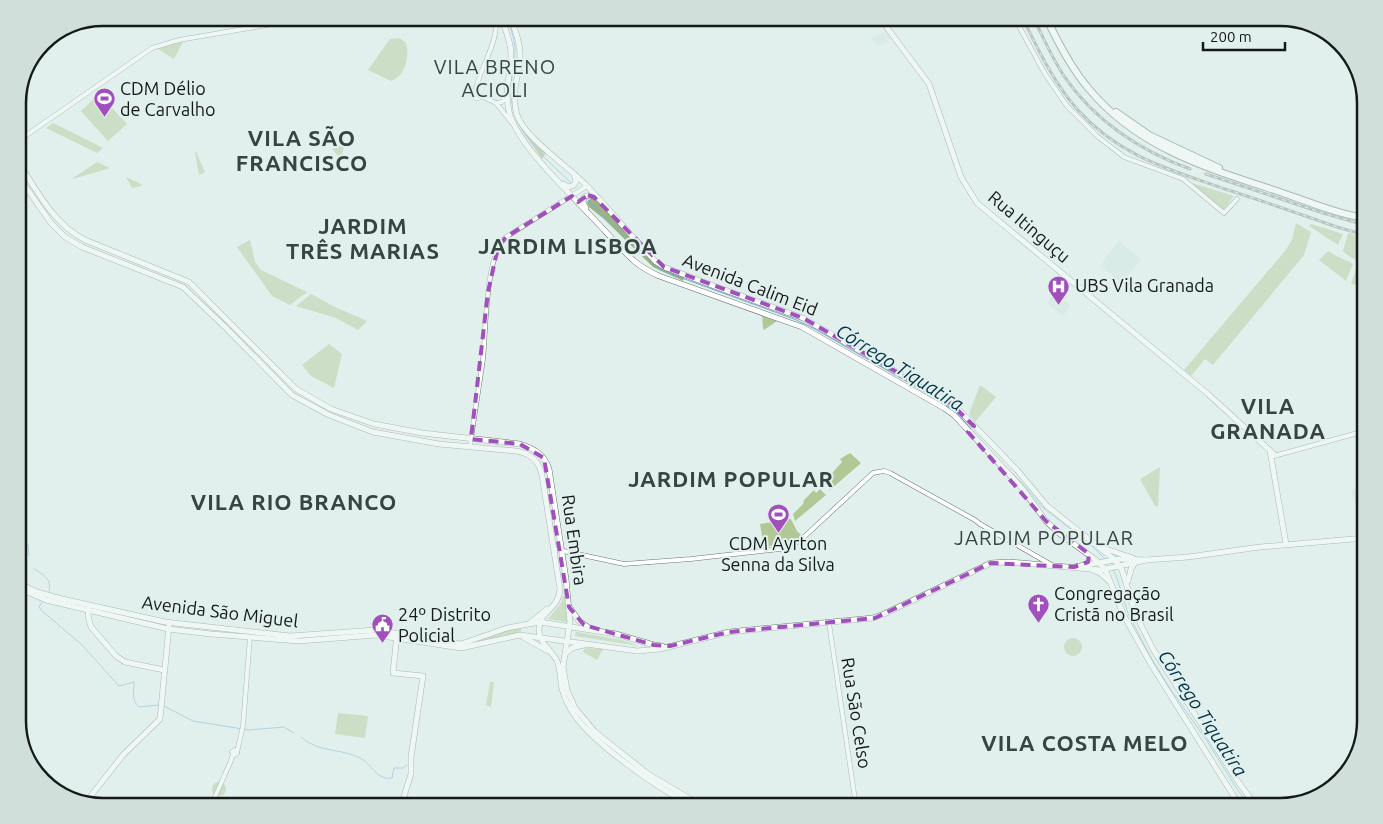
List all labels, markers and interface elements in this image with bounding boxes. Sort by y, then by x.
scale bar [1203,20,1286,52]
text: 200 m [1210,28,1252,45]
district label: VILA BRENO ACIOLI [434,55,556,101]
place label: CDM Délio de Carvalho [120,78,216,119]
sports icon: CDM Délio de Carvalho [92,87,116,118]
district label: VILA SÃO FRANCISCO [236,125,368,175]
street label: Rua Itinguçu [985,186,1075,266]
district label: JARDIM TRÊS MARIAS [286,213,440,263]
district label: JARDIM LISBOA [478,233,658,258]
street label: Avenida Calim Eid [680,249,821,319]
hospital icon: UBS Vila Granada [1047,274,1071,305]
place label: UBS Vila Granada [1075,275,1214,295]
water label: Córrego Tiquatira [832,319,968,415]
district label: VILA GRANADA [1210,393,1326,443]
district label: JARDIM POPULAR [628,466,834,491]
district label: VILA RIO BRANCO [191,489,397,514]
street label: Rua Embira [559,493,591,587]
sports icon: CDM Ayrton Senna da Silva [766,502,790,533]
district label: JARDIM POPULAR [954,526,1134,549]
place label: CDM Ayrton Senna da Silva [721,533,835,574]
place label: Congregação Cristã no Brasil [1054,583,1174,624]
street label: Avenida São Miguel [141,591,300,631]
church icon: Congregação Cristã no Brasil [1026,592,1050,623]
place label: 24º Distrito Policial [398,604,491,645]
public building icon: 24º Distrito Policial [370,613,394,644]
water label: Córrego Tiquatira [1154,646,1252,780]
street label: Rua São Celso [838,656,876,770]
district label: VILA COSTA MELO [981,730,1189,755]

